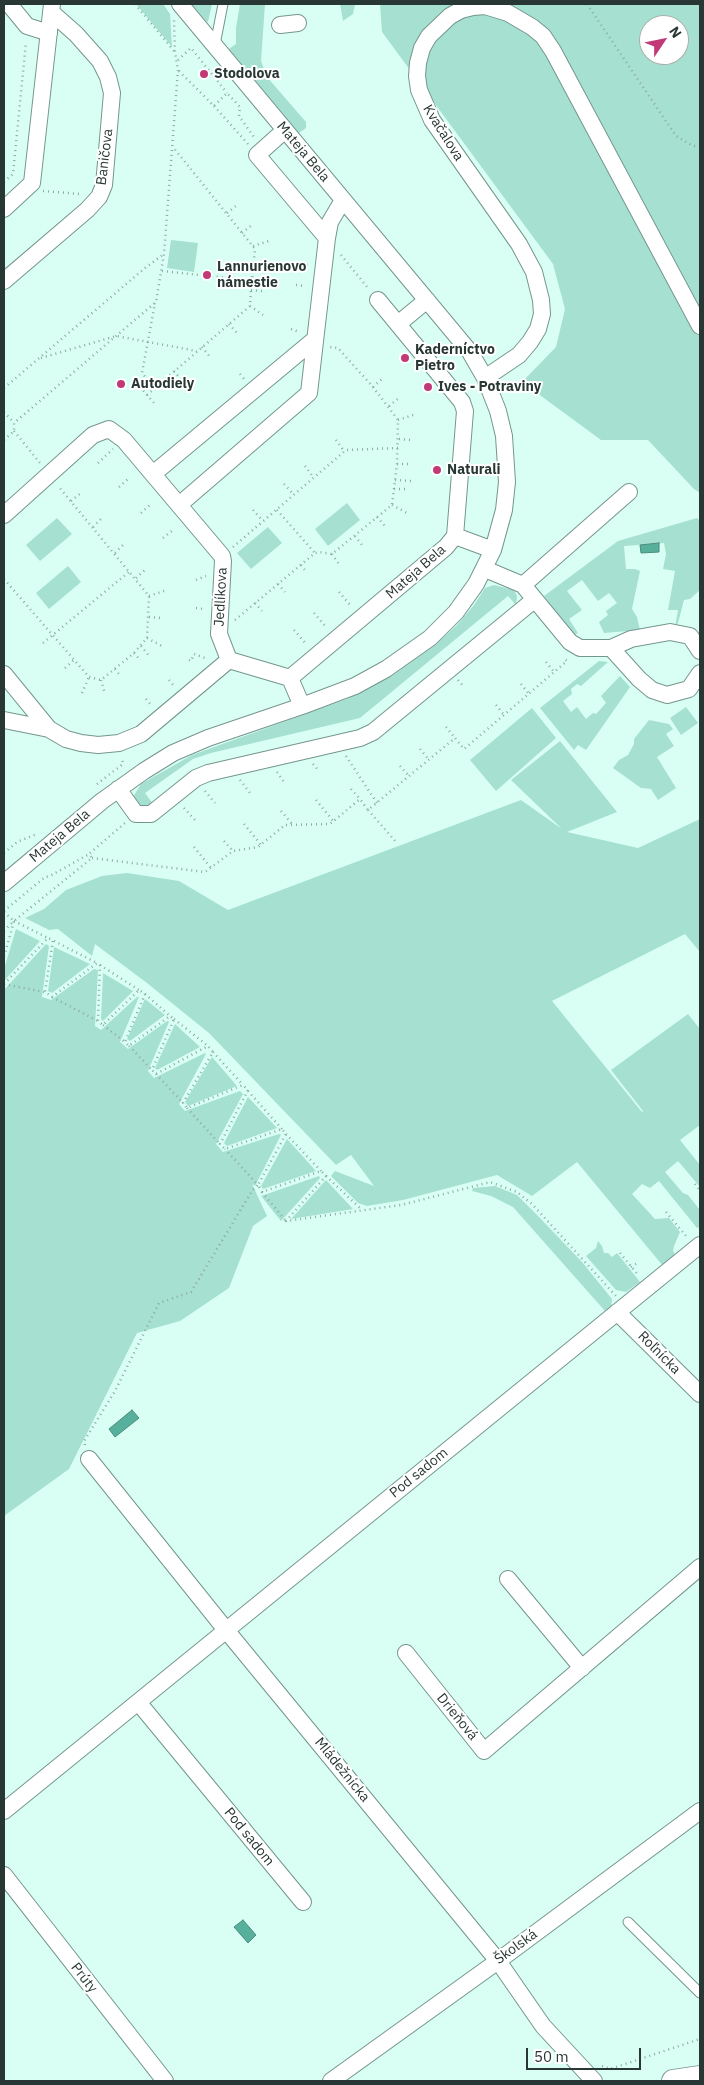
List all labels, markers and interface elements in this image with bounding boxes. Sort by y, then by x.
north arrow [639,15,689,65]
text: N [665,23,686,41]
place label: Stodolova [214,66,280,82]
marker: Stodolova [198,68,210,80]
street label: Kvačalova [419,102,467,164]
street label: Mateja Bela [273,118,333,186]
street label: Baničova [93,128,117,186]
place label: Lannurienovo námestie [217,259,306,292]
marker: Lannurienovo námestie [201,269,213,281]
place label: Kaderníctvo Pietro [415,342,495,374]
marker: Kaderníctvo Pietro [399,352,411,364]
place label: Autodiely [131,376,194,392]
marker: Autodiely [115,378,127,390]
place label: Ives - Potraviny [438,379,541,395]
marker: Ives - Potraviny [422,381,434,393]
place label: Naturali [447,462,500,478]
marker: Naturali [431,464,443,476]
street label: Mateja Bela [383,541,449,603]
street label: Jedlíkova [211,567,231,627]
street label: Mateja Bela [26,806,94,866]
street label: Roľnícka [634,1328,684,1378]
street label: Pod sadom [387,1444,451,1502]
street label: Drieňová [433,1690,481,1744]
street label: Mládežnícka [311,1734,373,1806]
street label: Pod sadom [220,1805,278,1869]
street label: Školská [491,1926,541,1968]
street label: Prúty [67,1960,101,1996]
scale bar [529,2038,644,2070]
text: 50 m [534,2047,569,2066]

